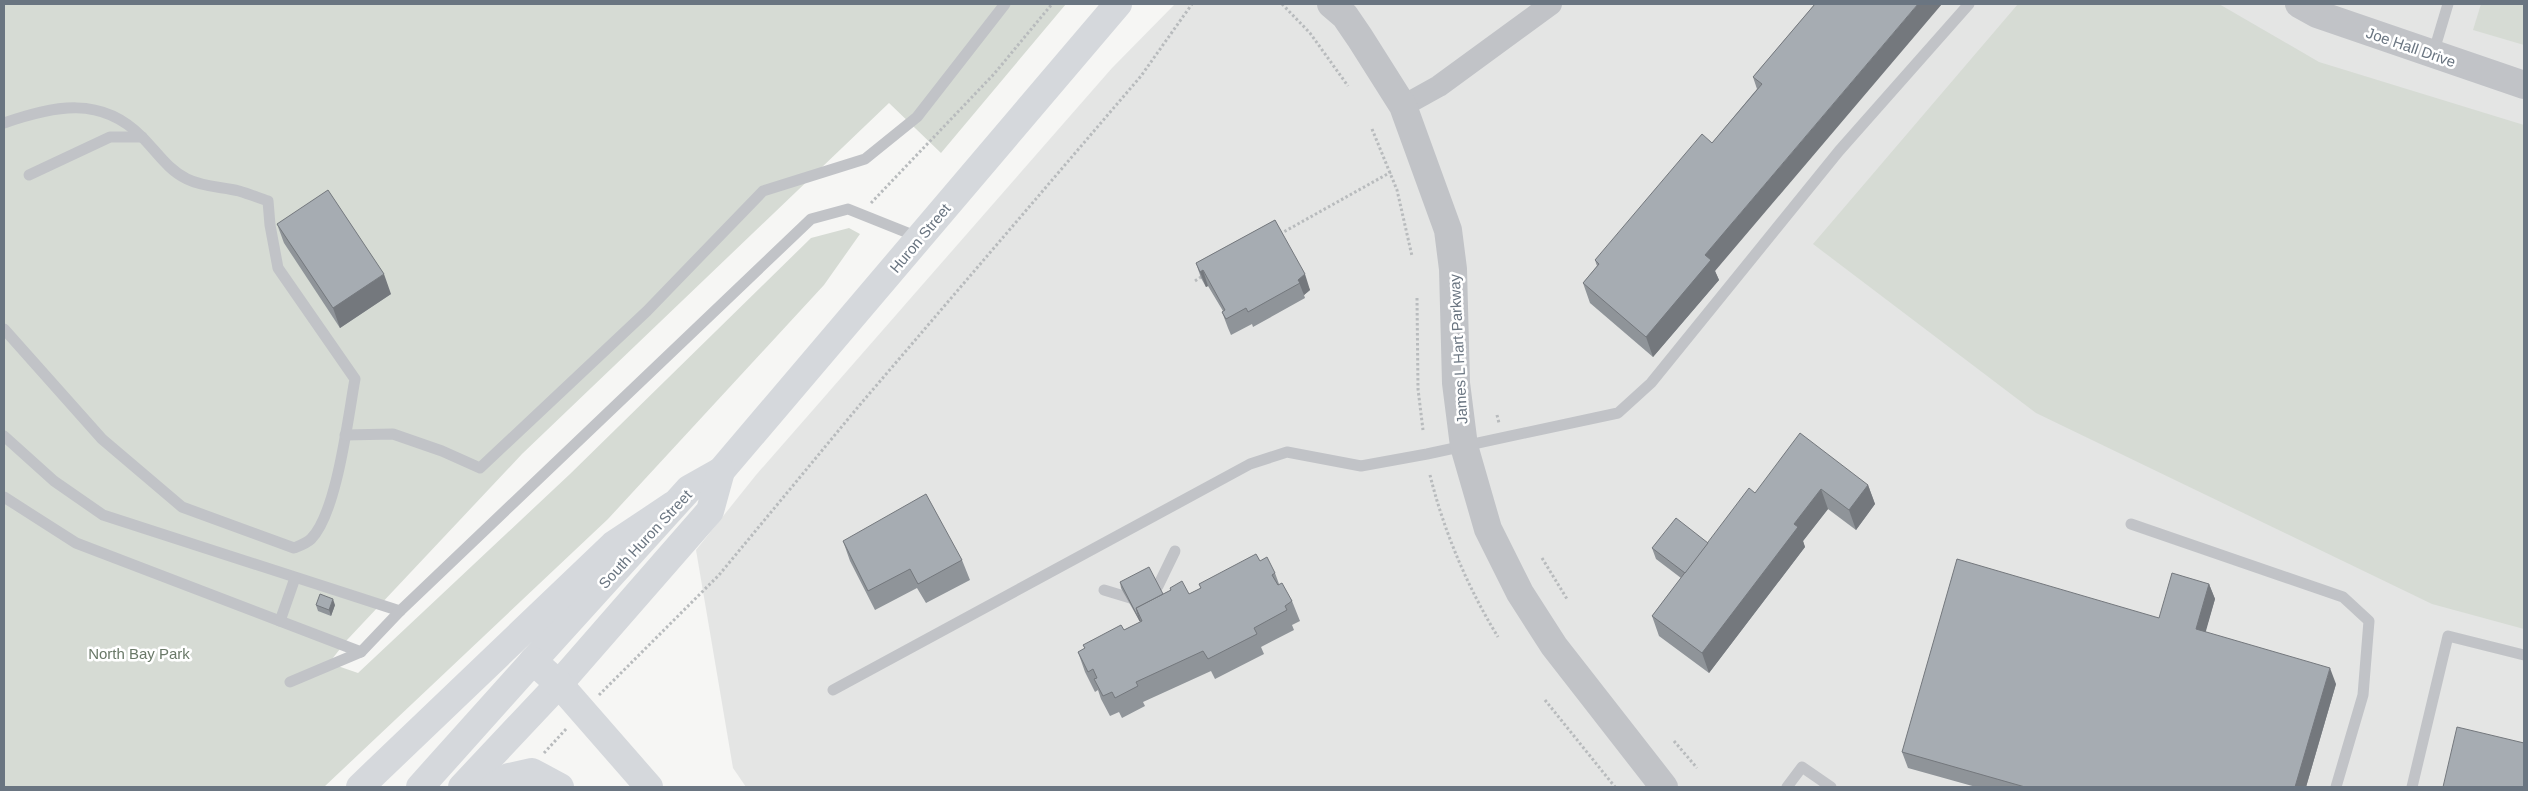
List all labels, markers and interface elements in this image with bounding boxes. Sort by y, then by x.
street label: Joe Hall Drive [2364,24,2458,70]
street label: Huron Street [886,199,954,276]
street label: James L Hart Parkway [1446,273,1470,425]
street label: South Huron Street [595,486,696,592]
park label: North Bay Park [88,645,190,662]

